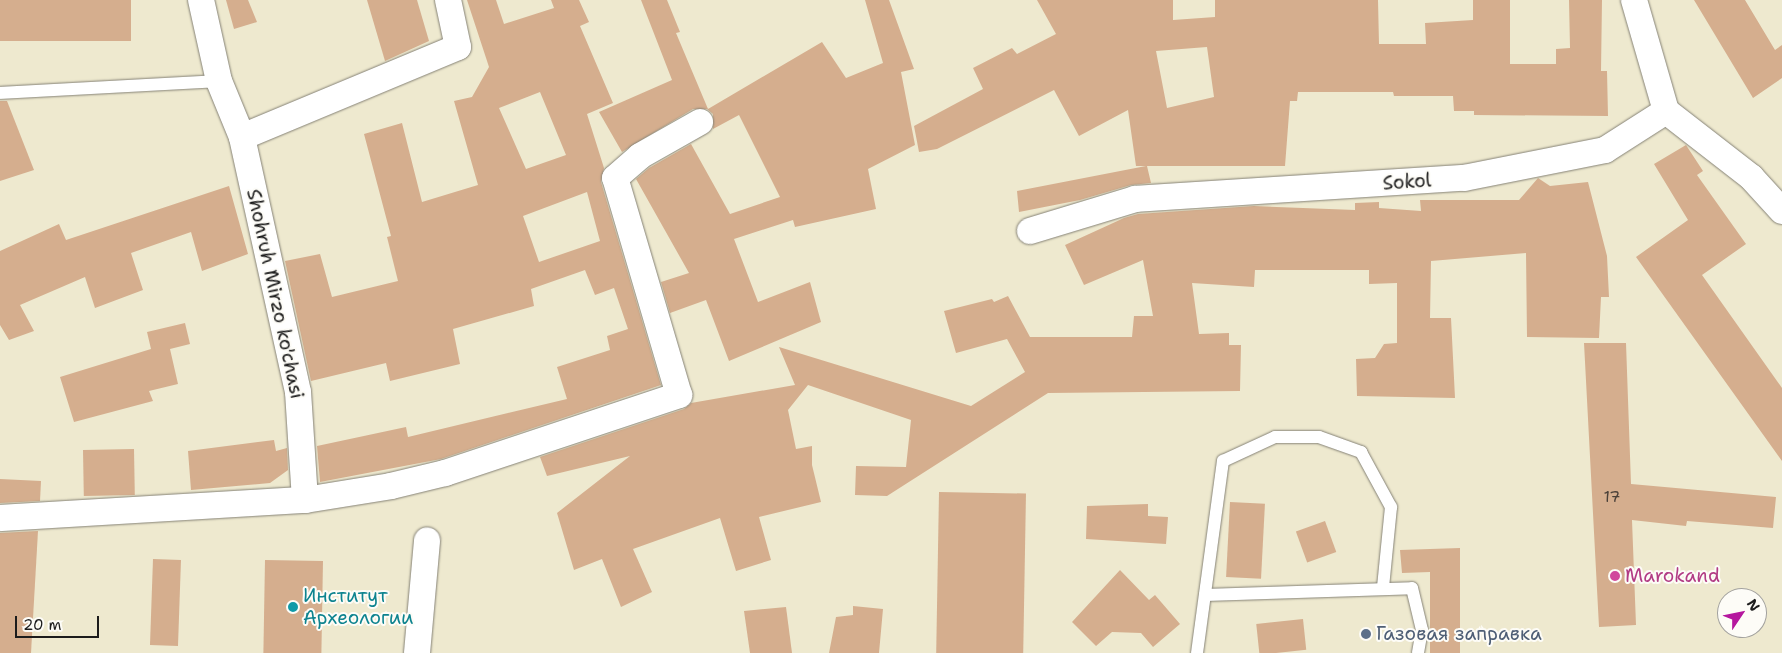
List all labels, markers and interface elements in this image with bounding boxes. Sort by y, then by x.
street label: Sokol [1382,169,1432,195]
street label: Shohruh Mirzo ko'chasi [242,187,308,401]
house number: 17 [1603,487,1621,507]
place label: Marokand [1625,565,1720,587]
marker: Marokand [1609,570,1621,582]
place label: Институт Археологии [303,585,413,629]
north arrow [1717,588,1767,638]
text: N [1743,596,1764,615]
marker: Институт Археологии [287,601,299,613]
scale bar [18,606,101,638]
text: 20 m [23,615,62,635]
place label: Газовая заправка [1376,623,1542,645]
marker: Газовая заправка [1360,628,1372,640]

